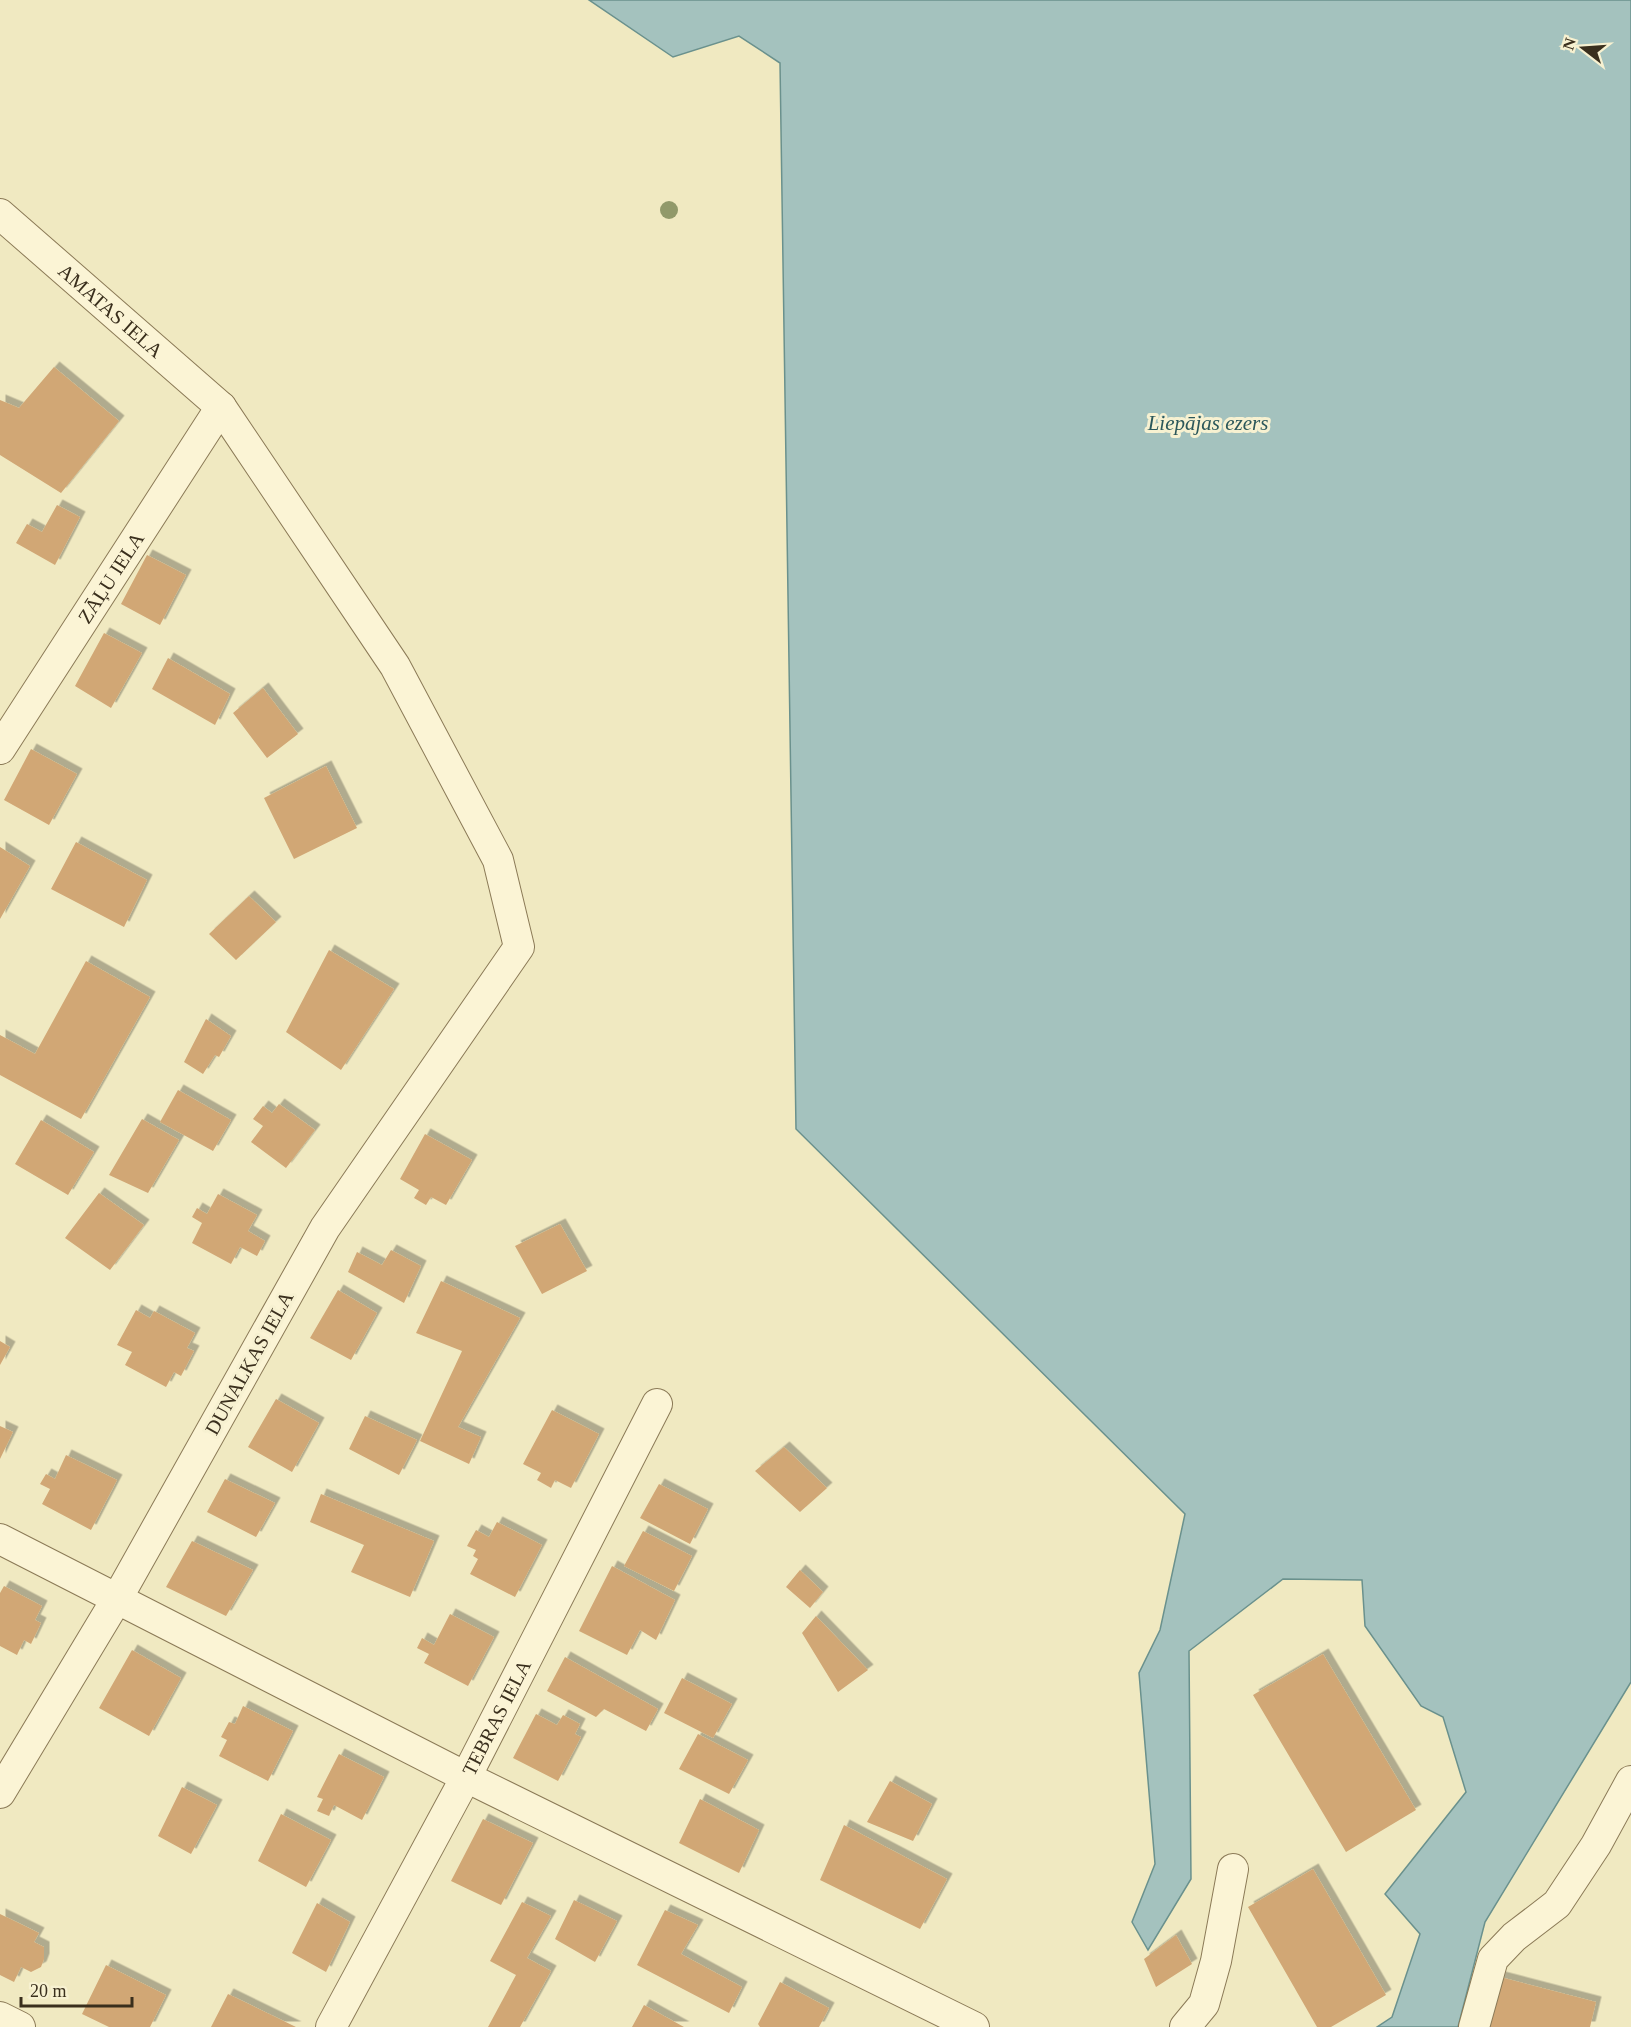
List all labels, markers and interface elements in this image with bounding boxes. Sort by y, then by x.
north arrow [1553,18,1613,78]
text: N [1559,35,1579,52]
street label: AMATAS IELA [54,259,168,363]
water label: Liepājas ezers [1147,411,1268,435]
street label: ZĀĻU IELA [73,528,148,627]
street label: DUNALKAS IELA [200,1287,298,1439]
street label: TEBRAS IELA [458,1655,536,1779]
scale bar [21,1970,132,2008]
text: 20 m [30,1981,67,2001]

